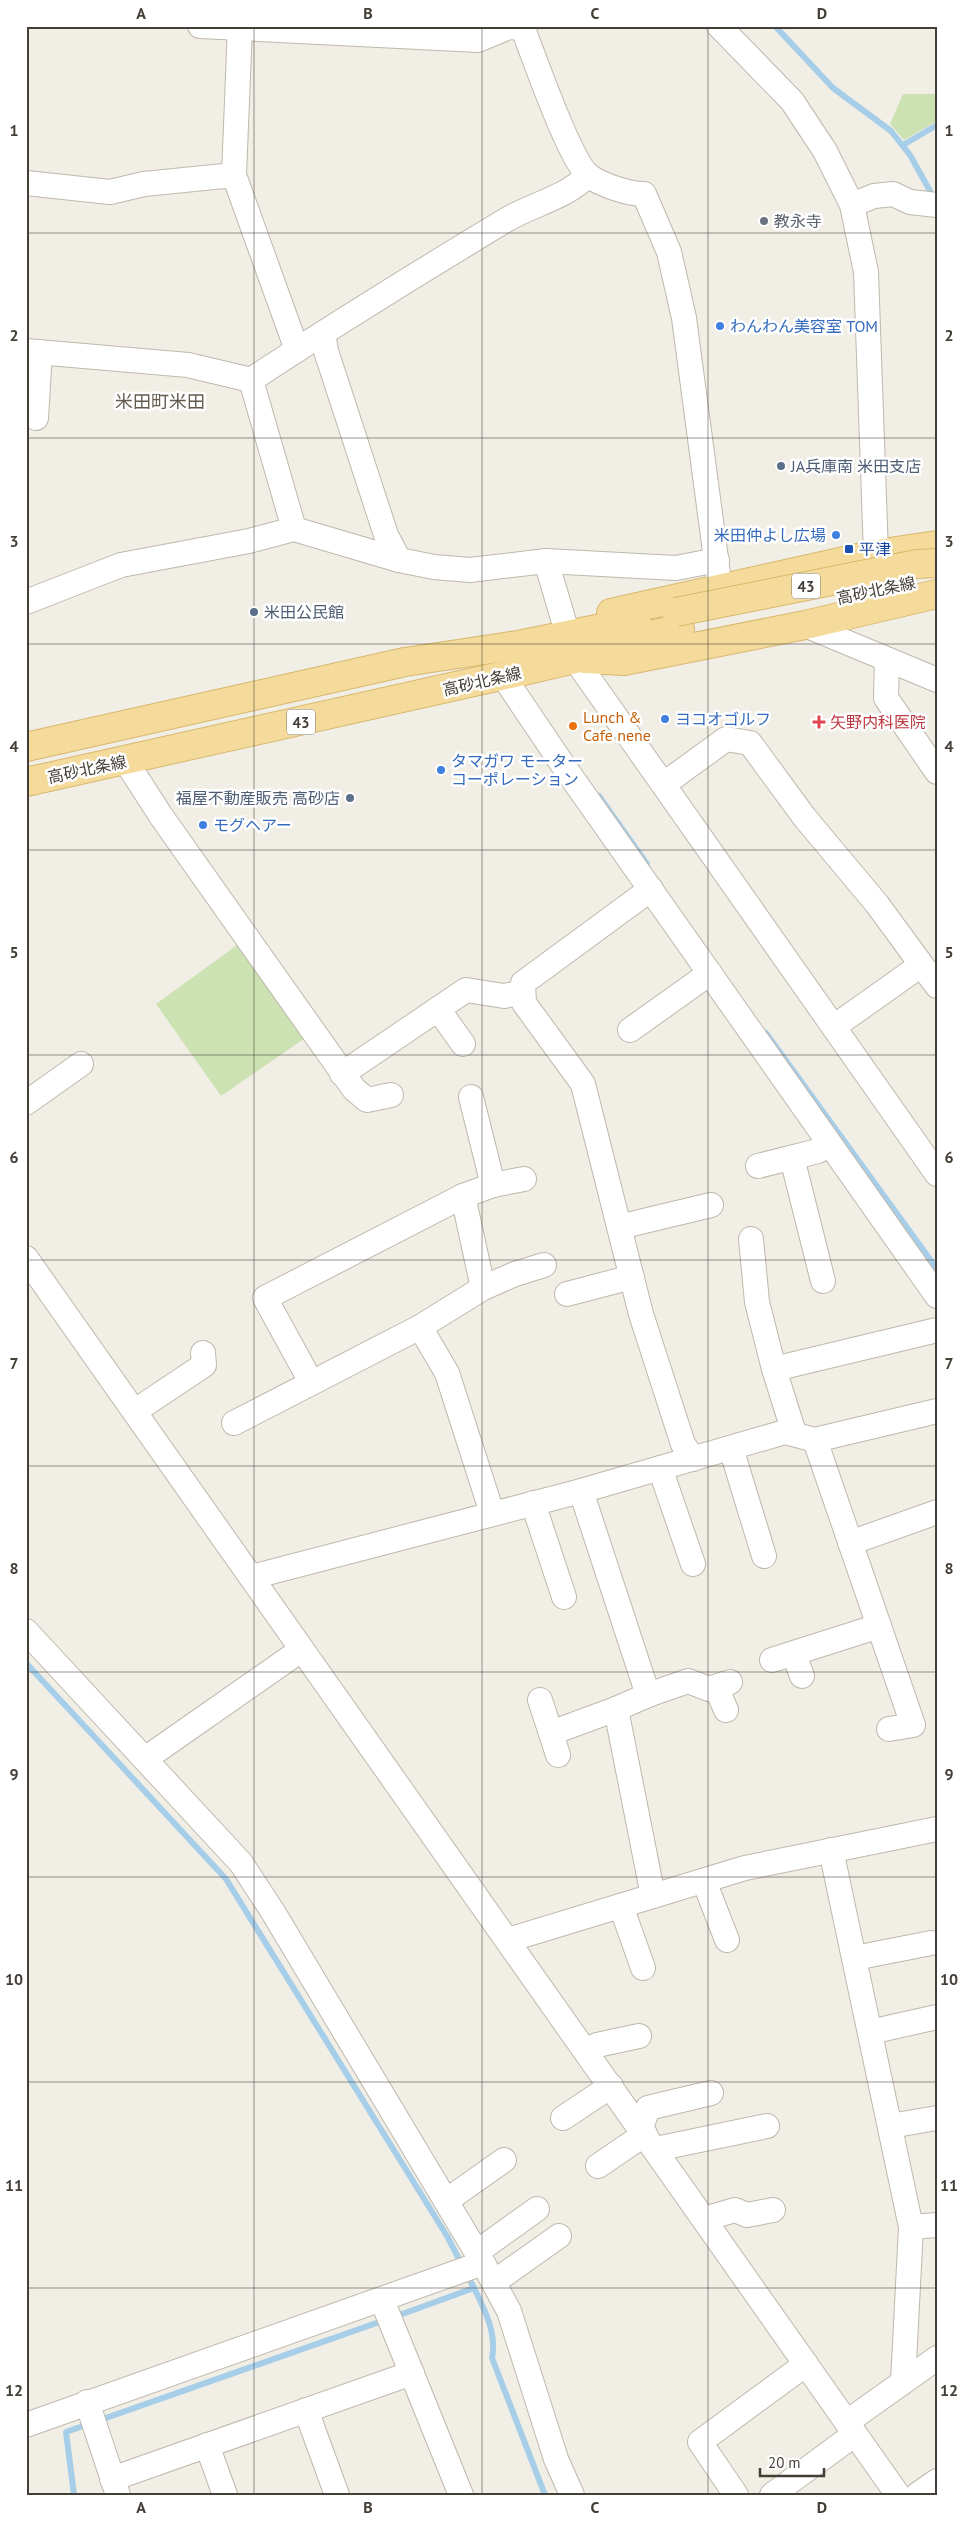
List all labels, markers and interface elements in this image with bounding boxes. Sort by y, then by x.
text: A [136,3,146,23]
text: B [363,3,373,23]
text: C [591,3,600,23]
text: D [817,3,827,23]
text: 1 [9,120,19,140]
text: 1 [944,120,954,140]
place label: 教永寺 [774,211,822,231]
marker: 教永寺 [758,215,770,227]
place label: わんわん美容室 TOM [730,316,878,336]
marker: わんわん美容室 TOM [714,320,726,332]
text: 2 [9,325,19,345]
text: 2 [944,325,954,345]
district label: 米田町米田 [115,390,205,413]
place label: JA兵庫南 米田支店 [790,456,921,476]
marker: JA兵庫南 米田支店 [775,460,787,472]
place label: 米田仲よし広場 [714,525,826,545]
marker: 米田仲よし広場 [830,529,842,541]
text: 3 [9,531,19,551]
text: 3 [944,531,954,551]
place label: 平津 [859,539,891,559]
marker: 平津 [843,543,855,555]
street label: 高砂北条線 [835,572,917,608]
road number: 43 [792,574,820,598]
place label: 米田公民館 [264,602,344,622]
marker: 米田公民館 [248,606,260,618]
street label: 高砂北条線 [441,662,523,700]
place label: Lunch & Cafe nene [583,707,651,745]
place label: ヨコオゴルフ [675,709,771,729]
road number: 43 [287,710,315,734]
place label: 矢野内科医院 [830,712,926,732]
marker: ヨコオゴルフ [659,713,671,725]
marker: 矢野内科医院 [812,715,826,729]
marker: Lunch & Cafe nene [567,720,579,732]
text: 4 [9,736,19,756]
text: 4 [944,736,954,756]
street label: 高砂北条線 [46,751,128,787]
place label: タマガワ モーター コーポレーション [451,751,583,789]
marker: タマガワ モーター コーポレーション [435,764,447,776]
place label: 福屋不動産販売 高砂店 [176,788,340,808]
marker: 福屋不動産販売 高砂店 [344,792,356,804]
place label: モグヘアー [213,815,292,835]
marker: モグヘアー [197,819,209,831]
text: 5 [9,942,19,962]
text: 5 [944,942,954,962]
text: 6 [9,1147,19,1167]
text: 6 [944,1147,954,1167]
text: 7 [9,1353,19,1373]
text: 7 [944,1353,954,1373]
text: 8 [9,1558,19,1578]
text: 8 [944,1558,954,1578]
text: 9 [9,1764,19,1784]
text: 9 [944,1764,954,1784]
text: 10 [5,1969,23,1989]
text: 10 [940,1969,958,1989]
text: 11 [5,2175,23,2195]
text: 11 [940,2175,958,2195]
text: 12 [5,2380,23,2400]
text: 12 [940,2380,958,2400]
scale bar [760,2446,824,2478]
text: 20 m [768,2453,801,2472]
text: A [136,2497,146,2517]
text: B [363,2497,373,2517]
text: C [591,2497,600,2517]
text: D [817,2497,827,2517]

